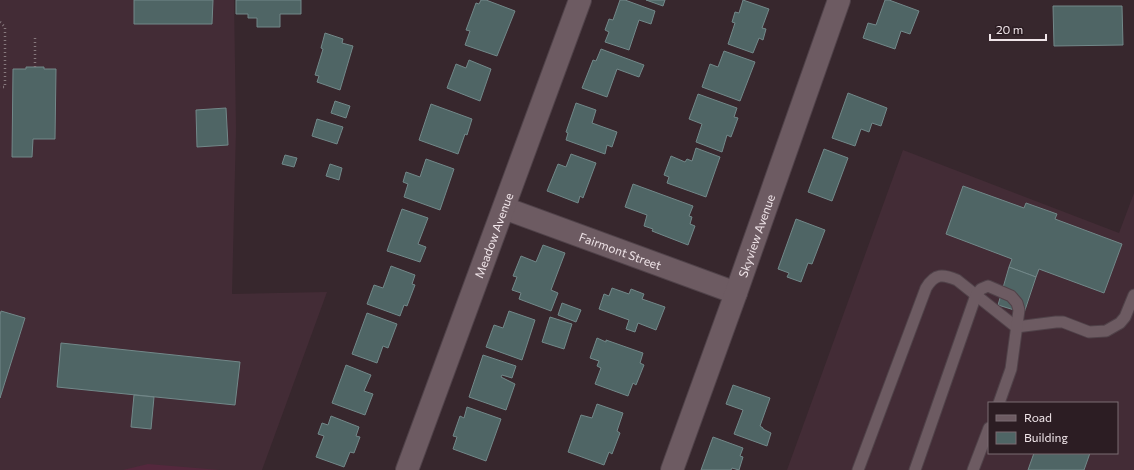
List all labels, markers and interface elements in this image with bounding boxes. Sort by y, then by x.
scale bar [990,16,1046,42]
text: 20 m [996,22,1023,36]
street label: Meadow Avenue [471,191,515,280]
street label: Skyview Avenue [735,192,777,279]
street label: Fairmont Street [577,229,664,272]
legend [988,402,1118,454]
text: Road [1024,410,1052,424]
text: Building [1024,430,1068,444]

